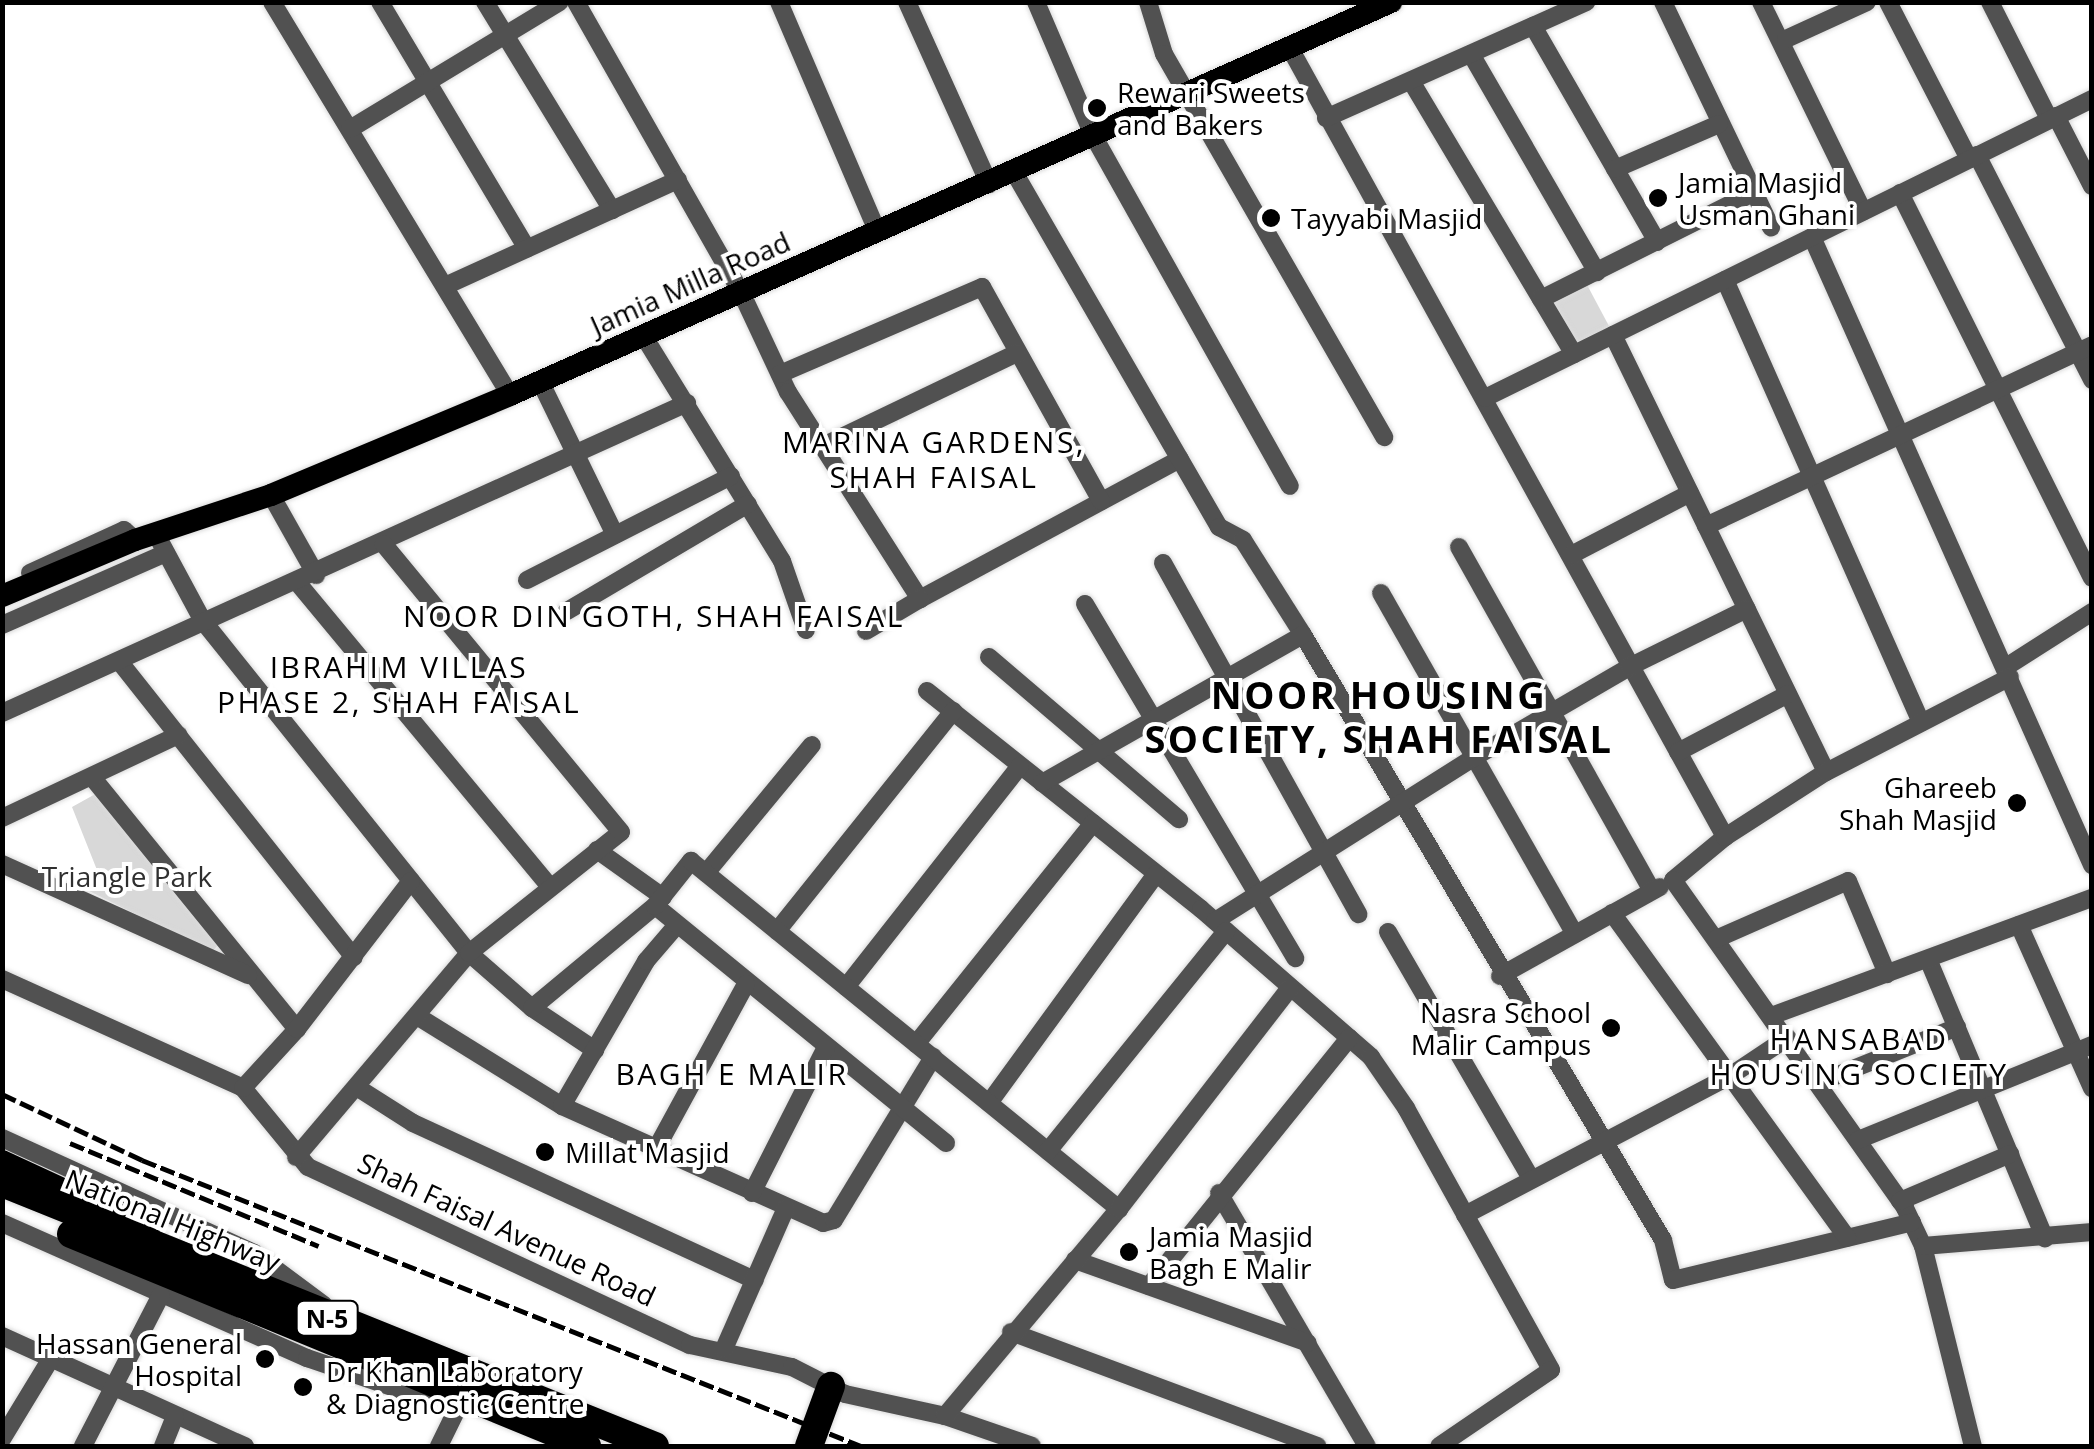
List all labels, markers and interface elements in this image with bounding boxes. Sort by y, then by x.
place label: Rewari Sweets and Bakers [1117,75,1305,141]
marker: Rewari Sweets and Bakers [1086,97,1108,119]
place label: Jamia Masjid Usman Ghani [1678,165,1855,231]
marker: Jamia Masjid Usman Ghani [1647,187,1669,209]
place label: Tayyabi Masjid [1291,201,1482,235]
marker: Tayyabi Masjid [1260,207,1282,229]
street label: Jamia Milla Road [585,224,795,342]
district label: MARINA GARDENS, SHAH FAISAL [782,424,1086,494]
district label: NOOR DIN GOTH, SHAH FAISAL [403,598,905,634]
district label: IBRAHIM VILLAS PHASE 2, SHAH FAISAL [217,649,581,720]
district label: NOOR HOUSING SOCIETY, SHAH FAISAL [1144,672,1614,762]
place label: Ghareeb Shah Masjid [1839,770,1997,836]
marker: Ghareeb Shah Masjid [2006,792,2028,814]
park label: Triangle Park [42,859,212,893]
place label: Nasra School Malir Campus [1411,995,1591,1061]
marker: Nasra School Malir Campus [1600,1017,1622,1039]
district label: HANSABAD HOUSING SOCIETY [1710,1021,2008,1092]
district label: BAGH E MALIR [615,1056,849,1092]
place label: Millat Masjid [565,1135,730,1169]
marker: Millat Masjid [534,1141,556,1163]
street label: Shah Faisal Avenue Road [353,1145,661,1313]
street label: National Highway [61,1162,285,1278]
place label: Jamia Masjid Bagh E Malir [1149,1219,1313,1285]
marker: Jamia Masjid Bagh E Malir [1118,1241,1140,1263]
road number: N-5 [294,1298,360,1338]
place label: Hassan General Hospital [36,1326,242,1392]
marker: Hassan General Hospital [252,1346,278,1372]
place label: Dr Khan Laboratory & Diagnostic Centre [326,1354,585,1420]
marker: Dr Khan Laboratory & Diagnostic Centre [290,1374,316,1400]

